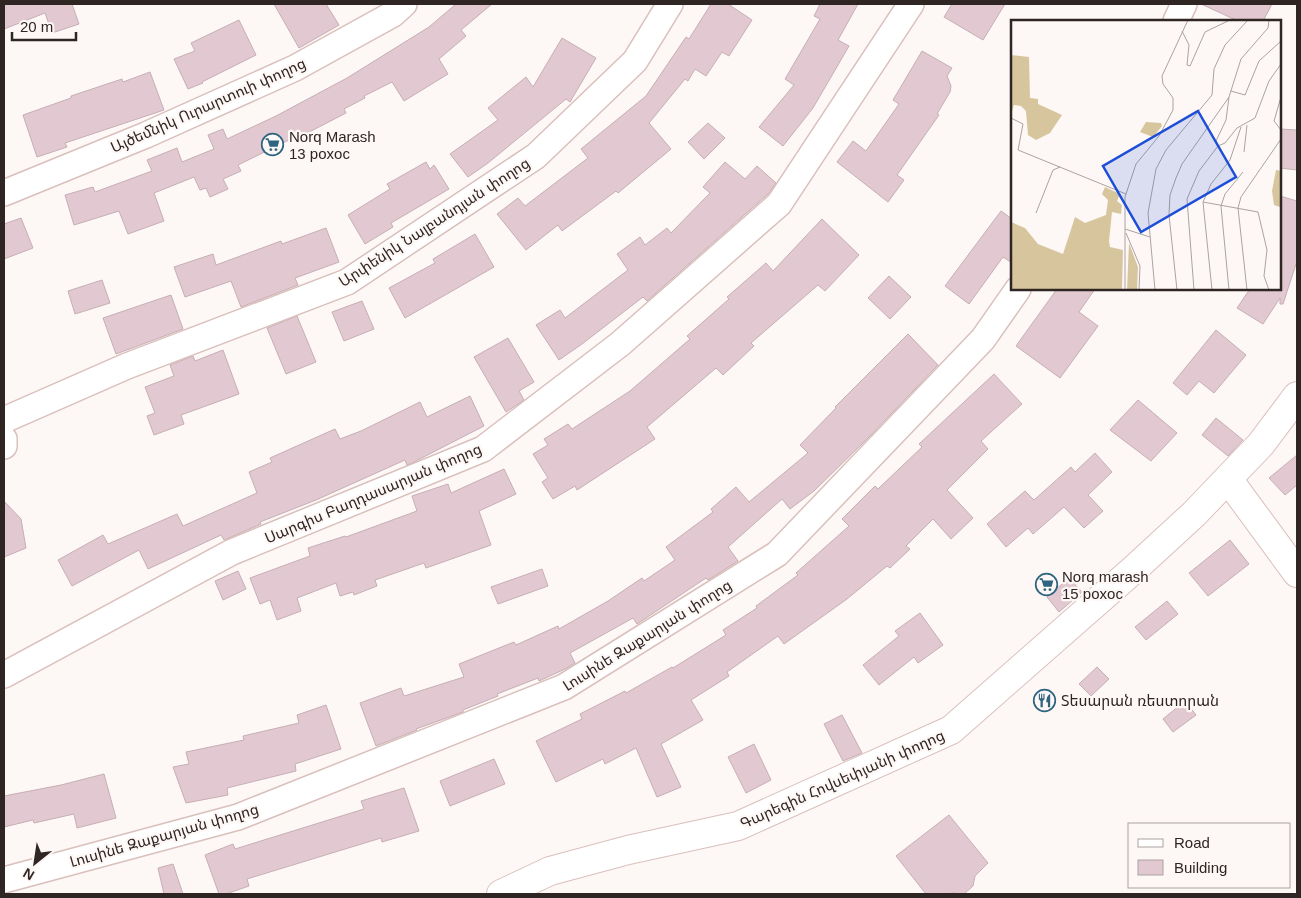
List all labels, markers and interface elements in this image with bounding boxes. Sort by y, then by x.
scale bar [12,10,76,42]
text: 20 m [20,18,53,35]
inset map [1011,20,1281,290]
street label: Այծեմնիկ Ուրարտուի փողոց [108,54,309,157]
place label: Norq Marash 13 poxoc [289,128,376,162]
supermarket icon: Norq Marash 13 poxoc [261,133,285,157]
street label: Արփենիկ Նալբանդյան փողոց [335,154,533,291]
street label: Սարգիս Բաղդասարյան փողոց [262,440,484,547]
place label: Norq marash 15 poxoc [1062,568,1149,602]
supermarket icon: Norq marash 15 poxoc [1034,573,1058,597]
street label: Լուսինե Զաքարյան փողոց [559,576,735,695]
restaurant icon: Տեսարան ռեստորան [1033,688,1057,712]
place label: Տեսարան ռեստորան [1061,692,1219,710]
street label: Գարեգին Հովսեփյանի փողոց [737,726,947,833]
street label: Լուսինե Զաքարյան փողոց [68,800,261,871]
legend [1128,823,1291,888]
text: Road [1174,834,1210,851]
north arrow [10,838,60,888]
text: Building [1174,859,1227,876]
text: N [20,865,37,884]

